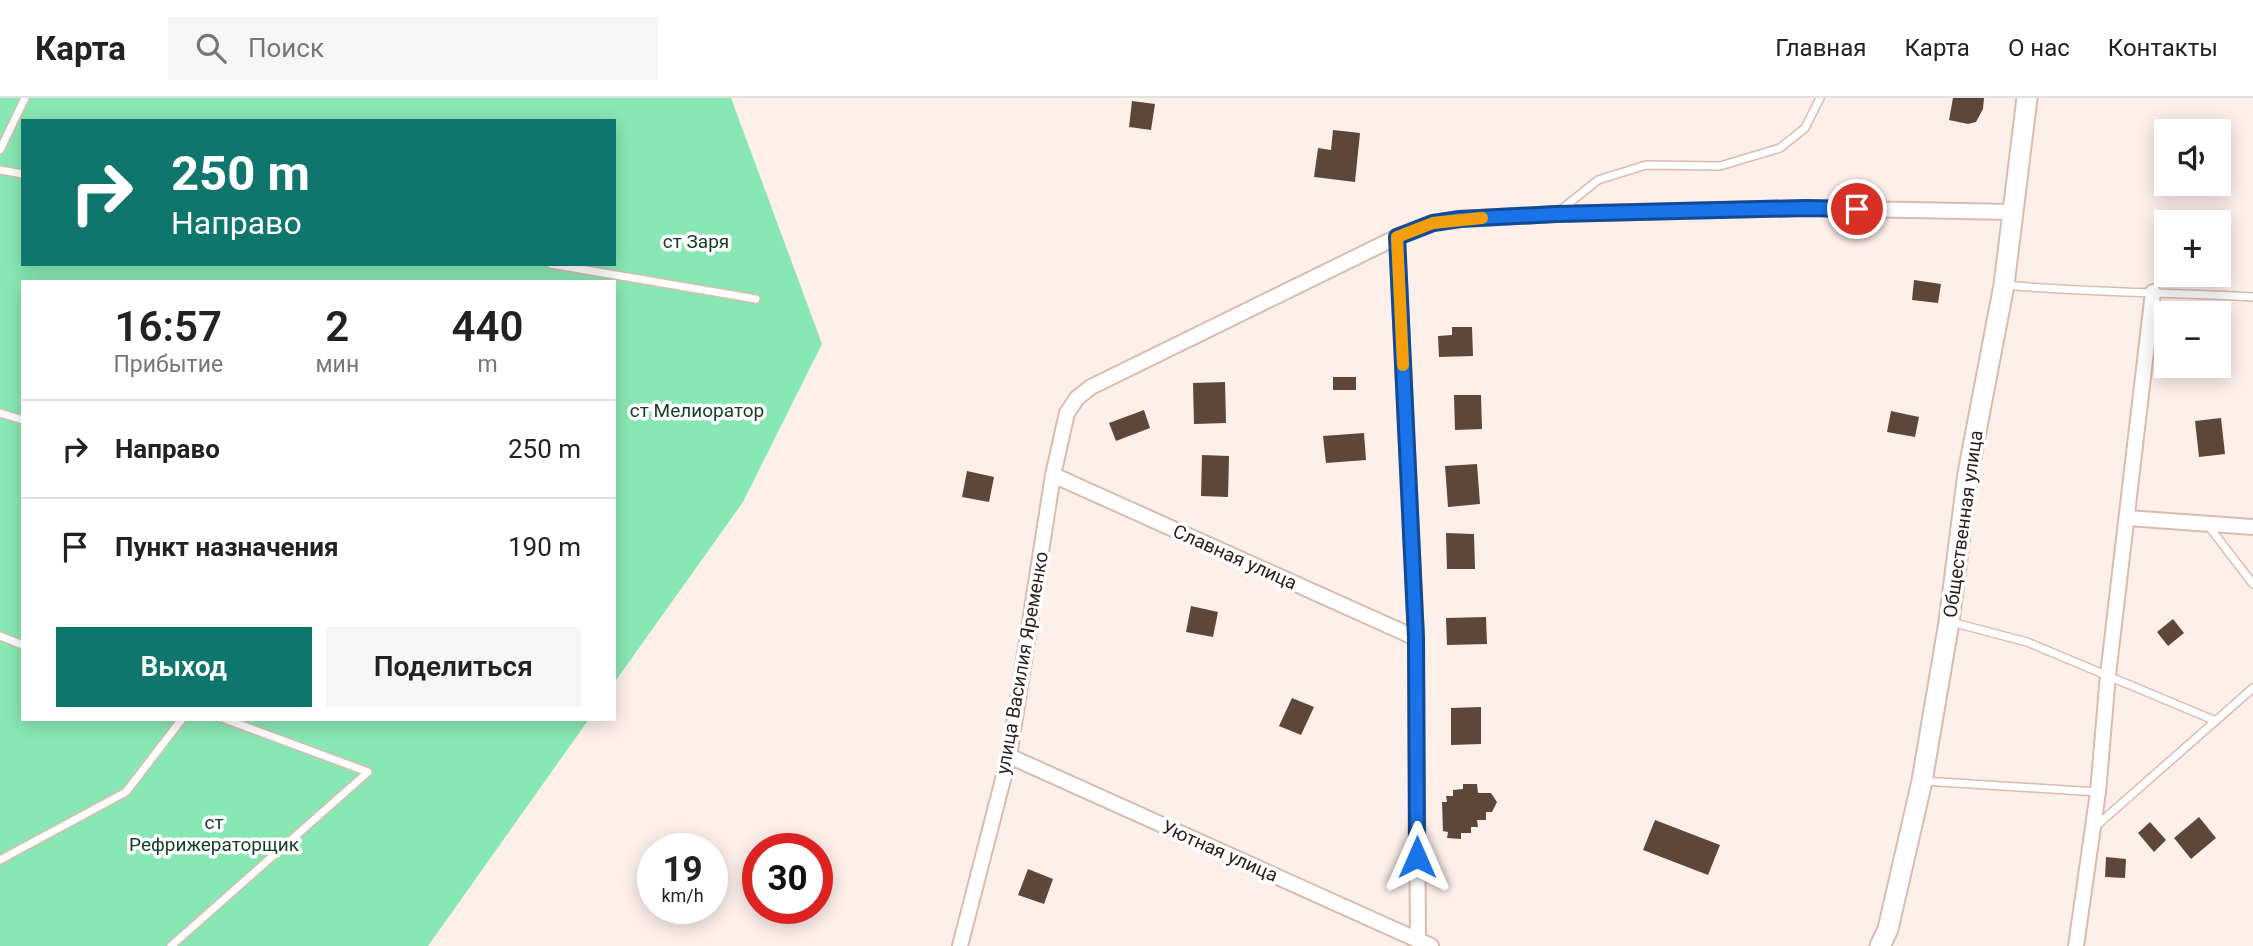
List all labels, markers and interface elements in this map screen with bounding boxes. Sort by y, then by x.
search box [168,17,658,80]
text: Карта [35,29,126,68]
icon: search [192,29,230,67]
text: Поиск [248,33,324,63]
text: Главная [1775,34,1866,62]
text: Карта [1904,34,1970,62]
text: О нас [2008,34,2070,62]
text: Контакты [2108,34,2218,62]
map controls [2154,119,2231,378]
button: sound [2154,119,2231,196]
text: 250 m [171,145,310,202]
icon: right [56,147,147,238]
pin [1827,179,1887,239]
icon: arrive [1838,190,1876,228]
text: Направо [171,204,302,242]
button: + [2154,210,2231,287]
park label: ст Заря [663,230,729,253]
button: − [2154,301,2231,378]
text: 16:57 [115,302,222,351]
text: 2 [325,302,349,351]
text: 440 [452,302,524,351]
text: Прибытие [113,351,223,378]
text: мин [316,351,359,378]
text: m [478,351,498,378]
park label: ст Мелиоратор [630,399,764,422]
street label: Общественная улица [1938,429,1988,619]
icon: right [56,430,94,468]
text: Направо [115,434,220,464]
text: 250 m [508,434,581,464]
street label: Славная улица [1170,519,1300,595]
icon: arrive [56,528,94,566]
text: Пункт назначения [115,532,339,562]
text: 190 m [508,532,581,562]
street label: улица Василия Яременко [991,550,1053,776]
button: Выход [56,627,312,707]
button: Поделиться [326,627,581,707]
park label: ст Рефрижераторщик [129,811,300,856]
street label: Уютная улица [1159,815,1281,887]
position arrow [1380,820,1454,894]
speed limit sign: 30 [742,833,833,924]
text: 19 [662,849,703,890]
text: km/h [661,885,704,906]

